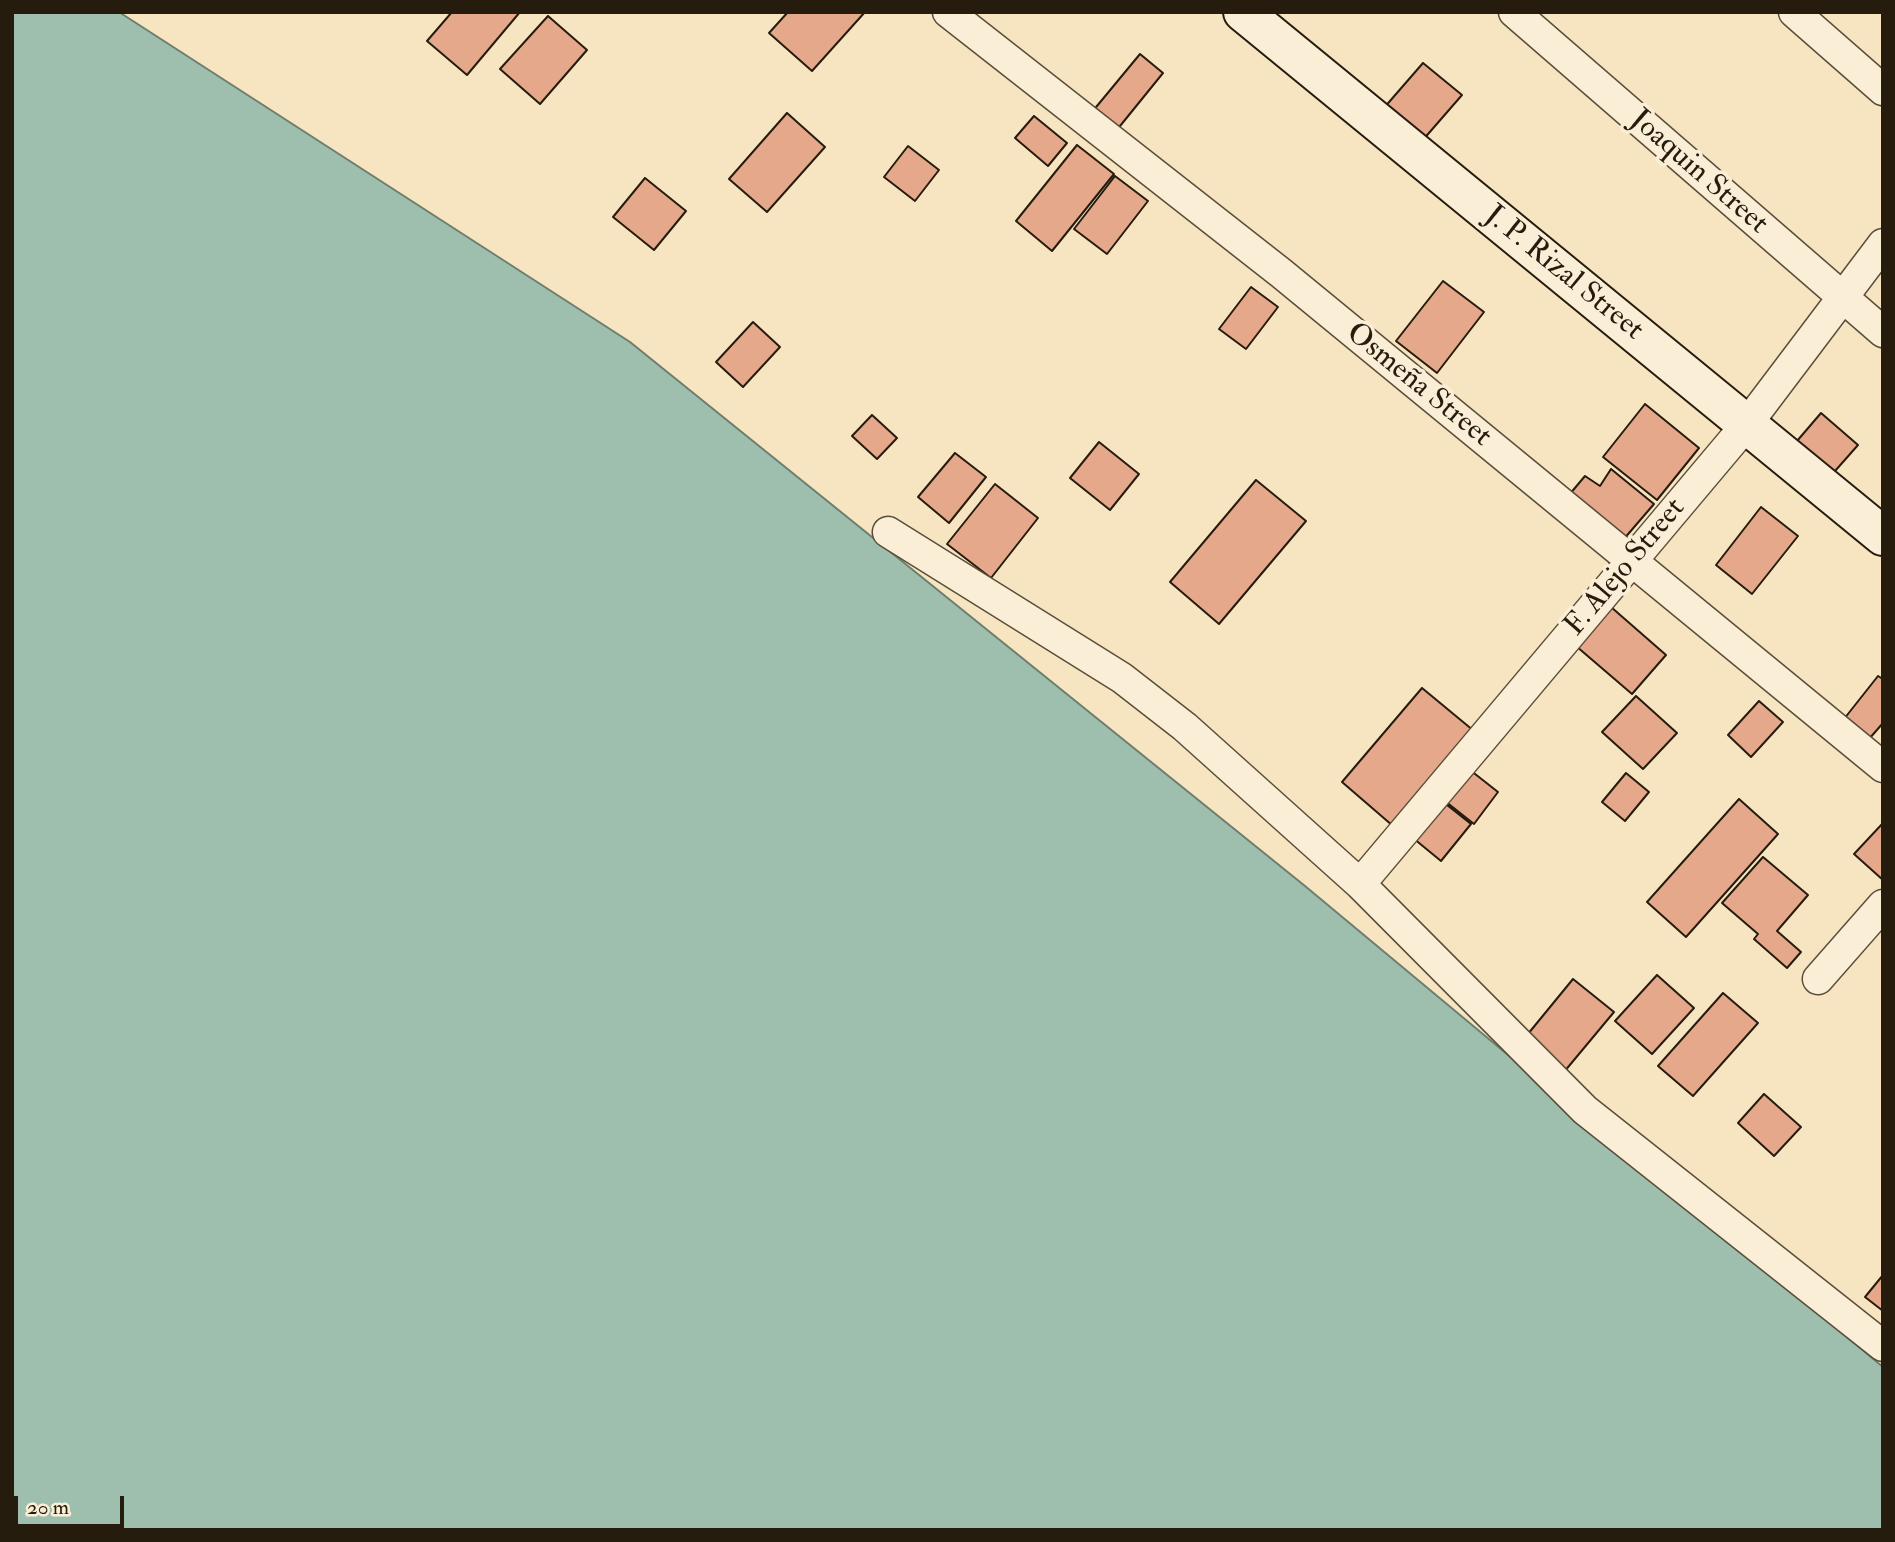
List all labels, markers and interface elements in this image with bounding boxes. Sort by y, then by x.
street label: Joaquin Street [1621,103,1775,243]
street label: J. P. Rizal Street [1476,199,1650,349]
street label: Osmeña Street [1338,316,1498,456]
street label: F. Alejo Street [1558,492,1694,644]
scale bar [18,1482,128,1526]
text: 20 m [27,1494,69,1521]

